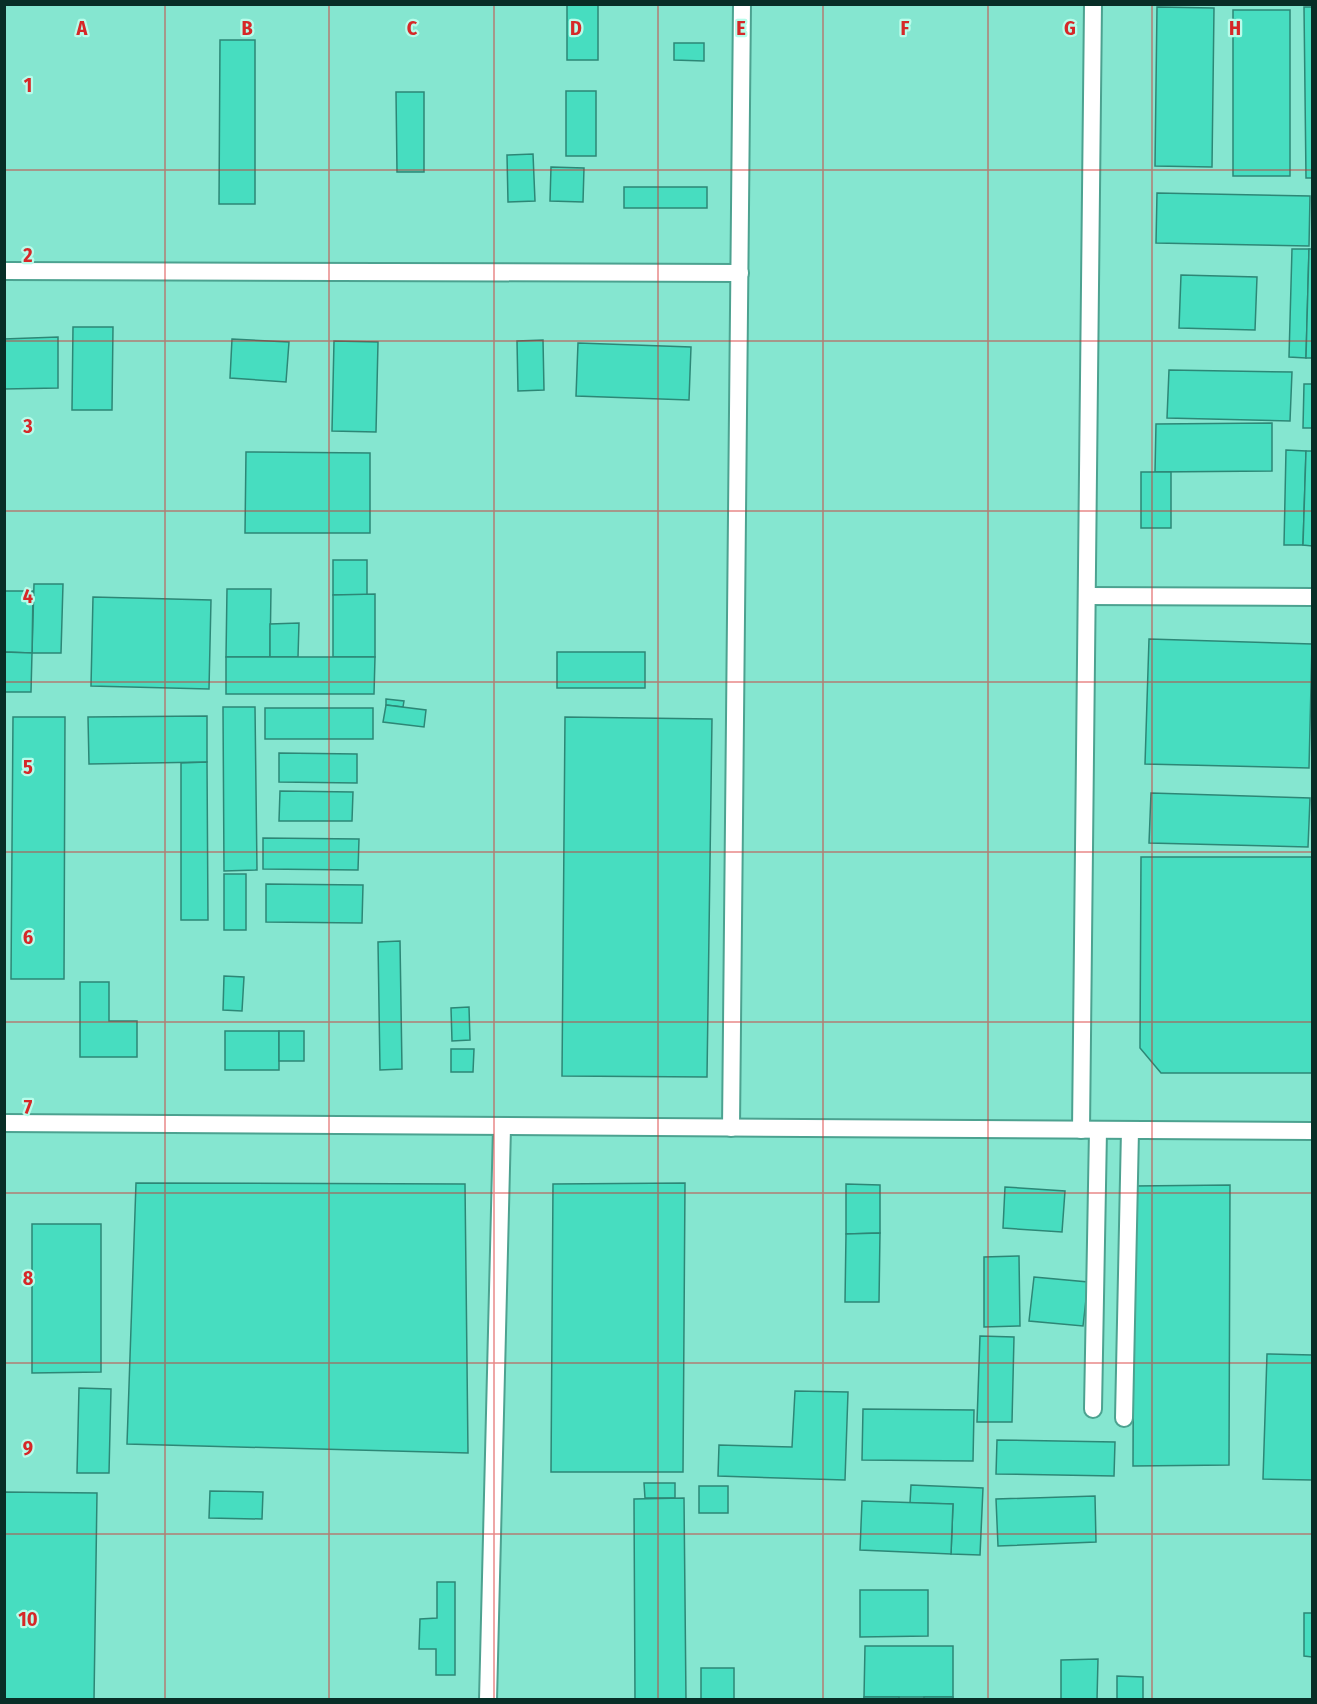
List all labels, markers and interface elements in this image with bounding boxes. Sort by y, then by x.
text: A [76,16,89,40]
text: B [241,16,253,40]
text: C [407,16,418,40]
text: D [570,16,582,40]
text: E [736,16,746,40]
text: F [901,16,910,40]
text: G [1064,16,1076,40]
text: H [1229,16,1241,40]
text: 1 [24,73,32,97]
text: 2 [22,243,33,267]
text: 3 [22,414,33,438]
text: 4 [23,584,33,608]
text: 5 [23,755,33,779]
text: 6 [23,925,33,949]
text: 7 [24,1095,33,1119]
text: 8 [23,1266,34,1290]
text: 9 [23,1436,33,1460]
text: 10 [18,1607,38,1631]

